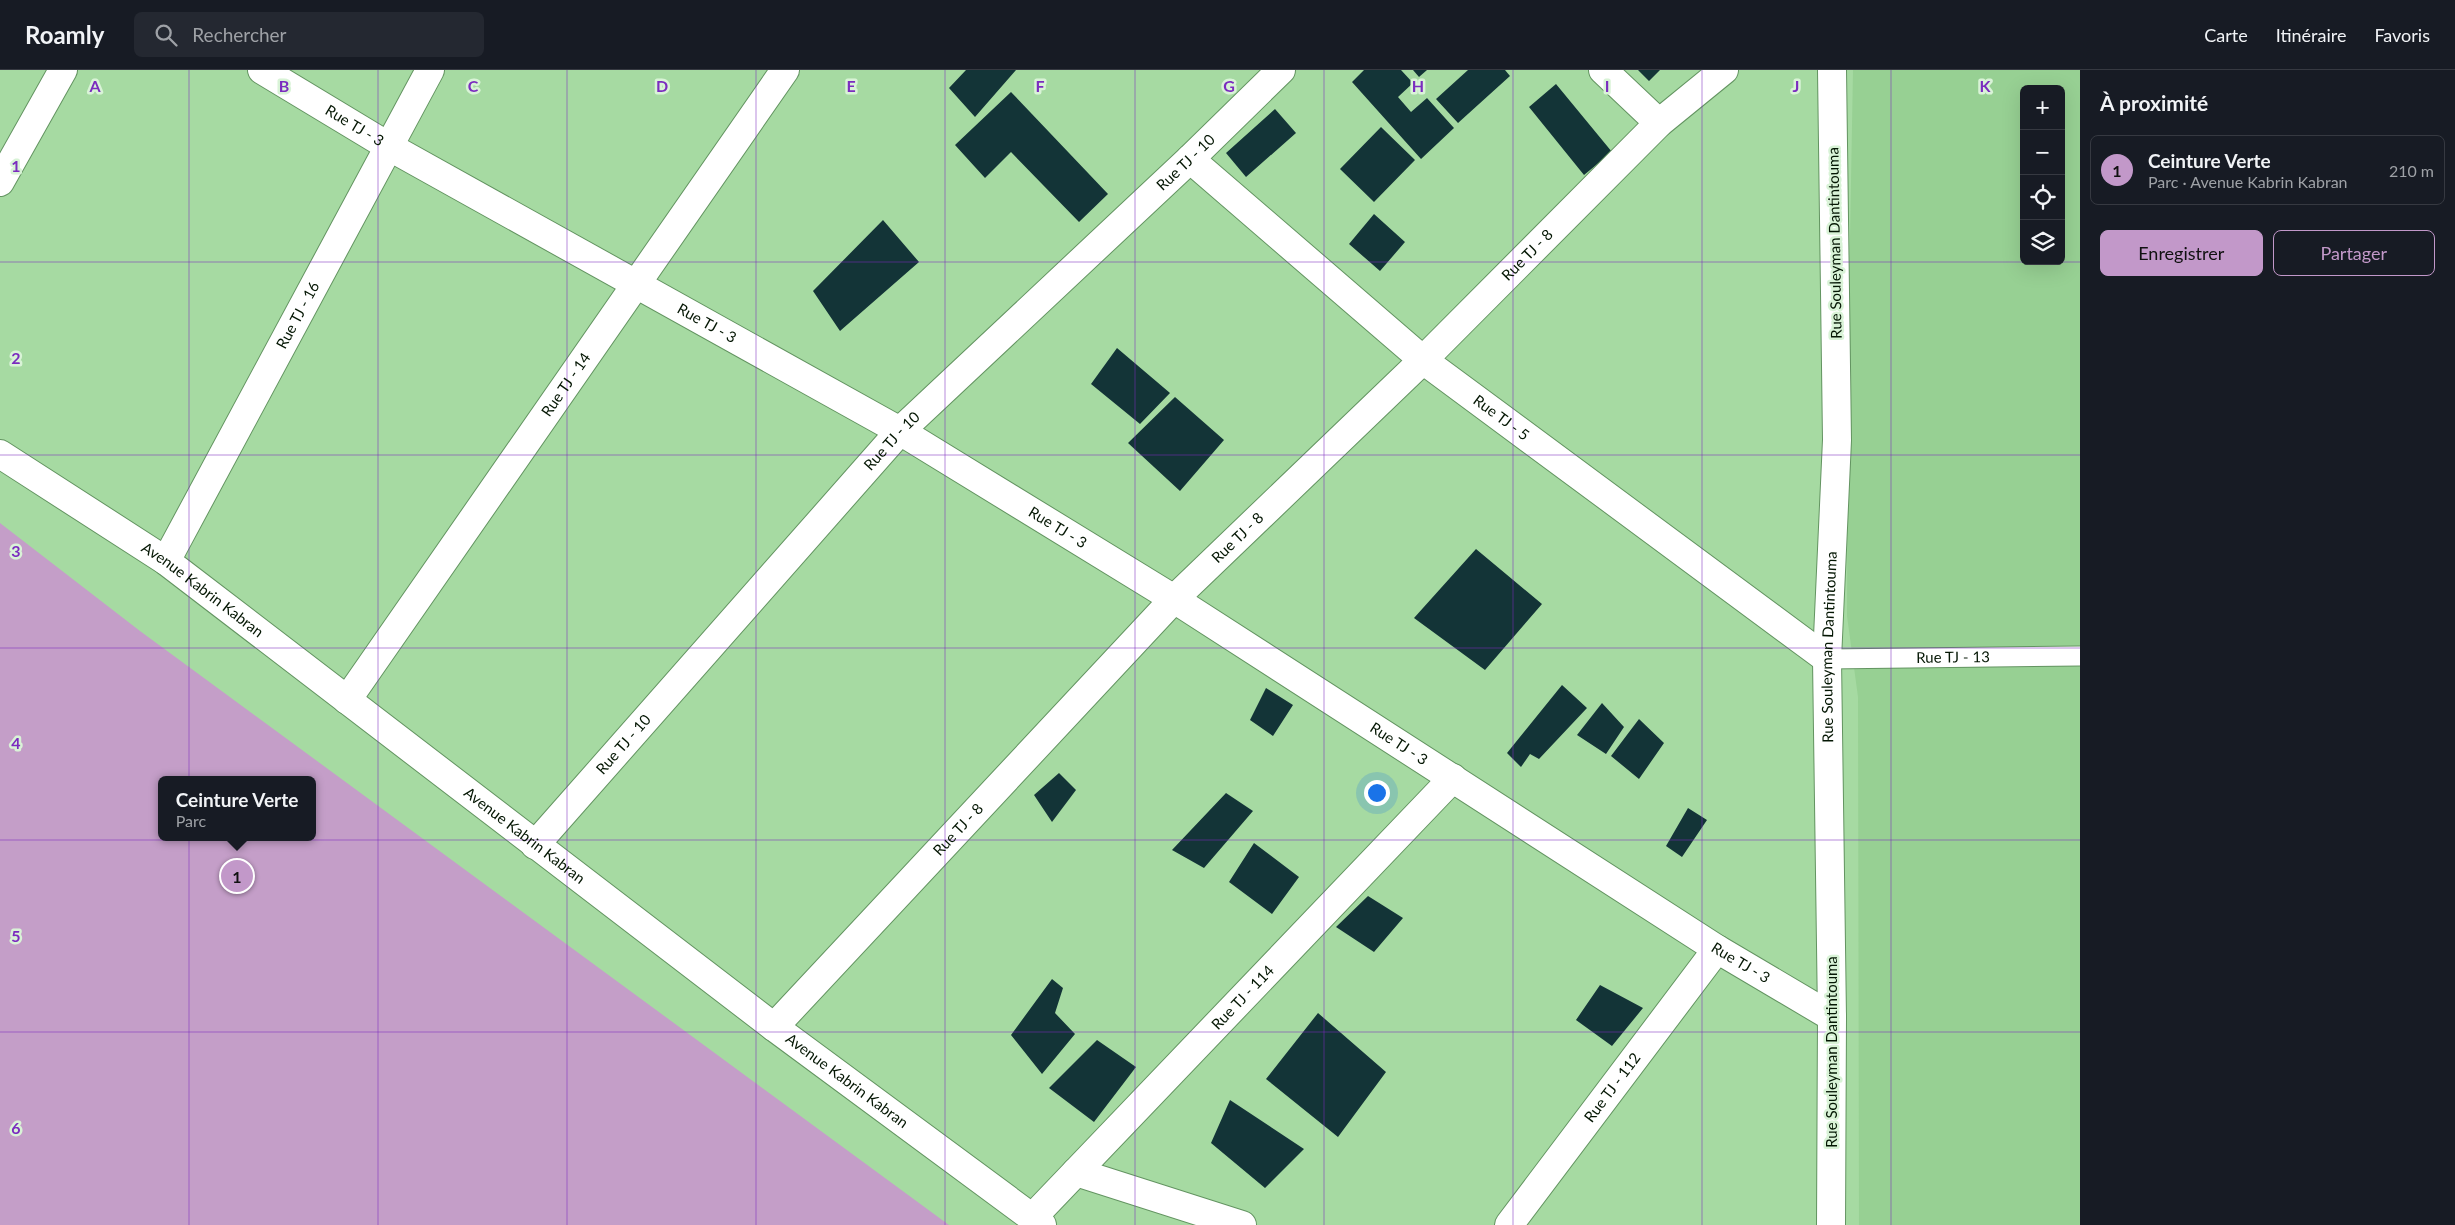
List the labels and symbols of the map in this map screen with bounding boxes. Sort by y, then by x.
text: A [88,76,101,95]
text: B [279,76,289,95]
text: C [468,76,479,95]
text: D [656,76,668,95]
text: E [846,76,856,95]
text: F [1035,76,1045,95]
text: G [1223,76,1235,95]
text: H [1412,76,1424,95]
text: I [1605,76,1609,95]
text: J [1793,76,1799,95]
text: K [1980,76,1992,95]
street label: Rue TJ - 3 [323,100,387,149]
street label: Rue TJ - 10 [1152,130,1218,194]
street label: Rue Souleyman Dantintouma [1823,147,1845,339]
text: 1 [11,156,21,175]
street label: Rue TJ - 8 [1497,225,1556,284]
street label: Rue TJ - 16 [272,278,323,351]
street label: Rue TJ - 3 [675,299,740,346]
text: 2 [11,348,21,367]
street label: Rue TJ - 14 [537,349,594,420]
street label: Rue TJ - 5 [1470,391,1533,444]
street label: Rue TJ - 10 [860,407,923,474]
street label: Rue TJ - 3 [1026,502,1091,551]
street label: Rue TJ - 8 [1207,508,1267,566]
street label: Avenue Kabrin Kabran [139,538,268,641]
text: 3 [11,541,21,560]
street label: Rue Souleyman Dantintouma [1817,551,1840,743]
street label: Rue TJ - 13 [1916,647,1990,666]
street label: Rue TJ - 10 [592,710,654,777]
street label: Rue TJ - 3 [1367,718,1432,768]
text: 4 [11,733,21,752]
your location [1364,780,1390,806]
street label: Avenue Kabrin Kabran [461,783,589,887]
street label: Rue TJ - 8 [929,799,986,859]
pin: 1 [221,857,253,895]
text: 5 [11,926,21,945]
street label: Rue TJ - 3 [1708,938,1774,986]
street label: Rue Souleyman Dantintouma [1822,956,1840,1148]
street label: Rue TJ - 114 [1207,961,1277,1033]
street label: Avenue Kabrin Kabran [783,1029,912,1131]
street label: Rue TJ - 112 [1580,1049,1644,1125]
text: 6 [11,1118,21,1137]

